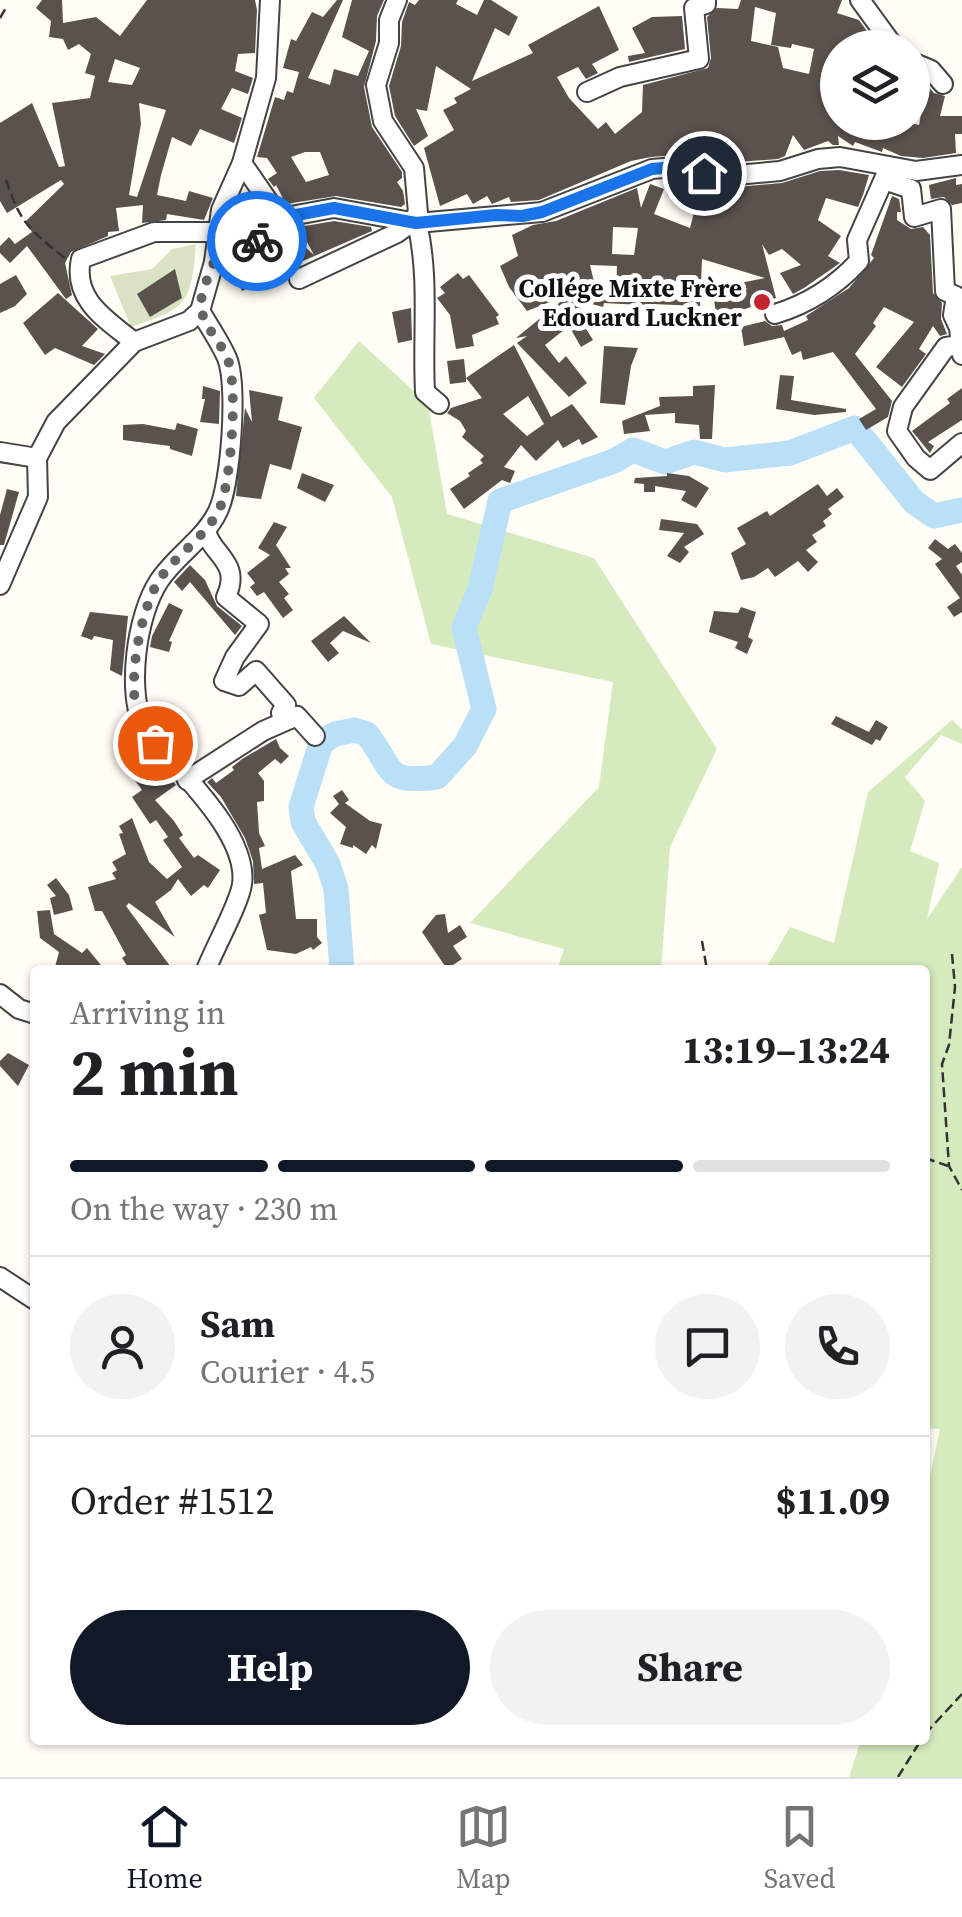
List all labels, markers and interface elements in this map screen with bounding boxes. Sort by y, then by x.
map controls [820,30,930,140]
button: layers [820,30,930,140]
pin [662,131,747,216]
icon: home [677,146,732,201]
courier [207,191,307,291]
icon: bike [230,214,285,269]
place label: Collége Mixte Frère Edouard Luckner [518,271,742,334]
marker: Collége Mixte Frère Edouard Luckner [751,291,773,313]
pin [113,701,198,786]
icon: bag [128,716,183,771]
text: Arriving in [70,991,225,1035]
text: 13:19–13:24 [682,1024,890,1076]
text: 2 min [70,1028,239,1117]
text: On the way · 230 m [70,1187,338,1231]
button: person [70,1294,175,1399]
button: chat [655,1294,760,1399]
button: phone [785,1294,890,1399]
text: Sam [200,1298,275,1350]
text: Courier · 4.5 [200,1350,375,1394]
text: Order #1512 [70,1475,274,1527]
text: $11.09 [776,1475,890,1527]
button: Help [70,1610,470,1725]
button: Share [490,1610,890,1725]
tab: Home [126,1799,203,1897]
tab: Map [456,1799,511,1897]
tab: Saved [764,1799,836,1897]

